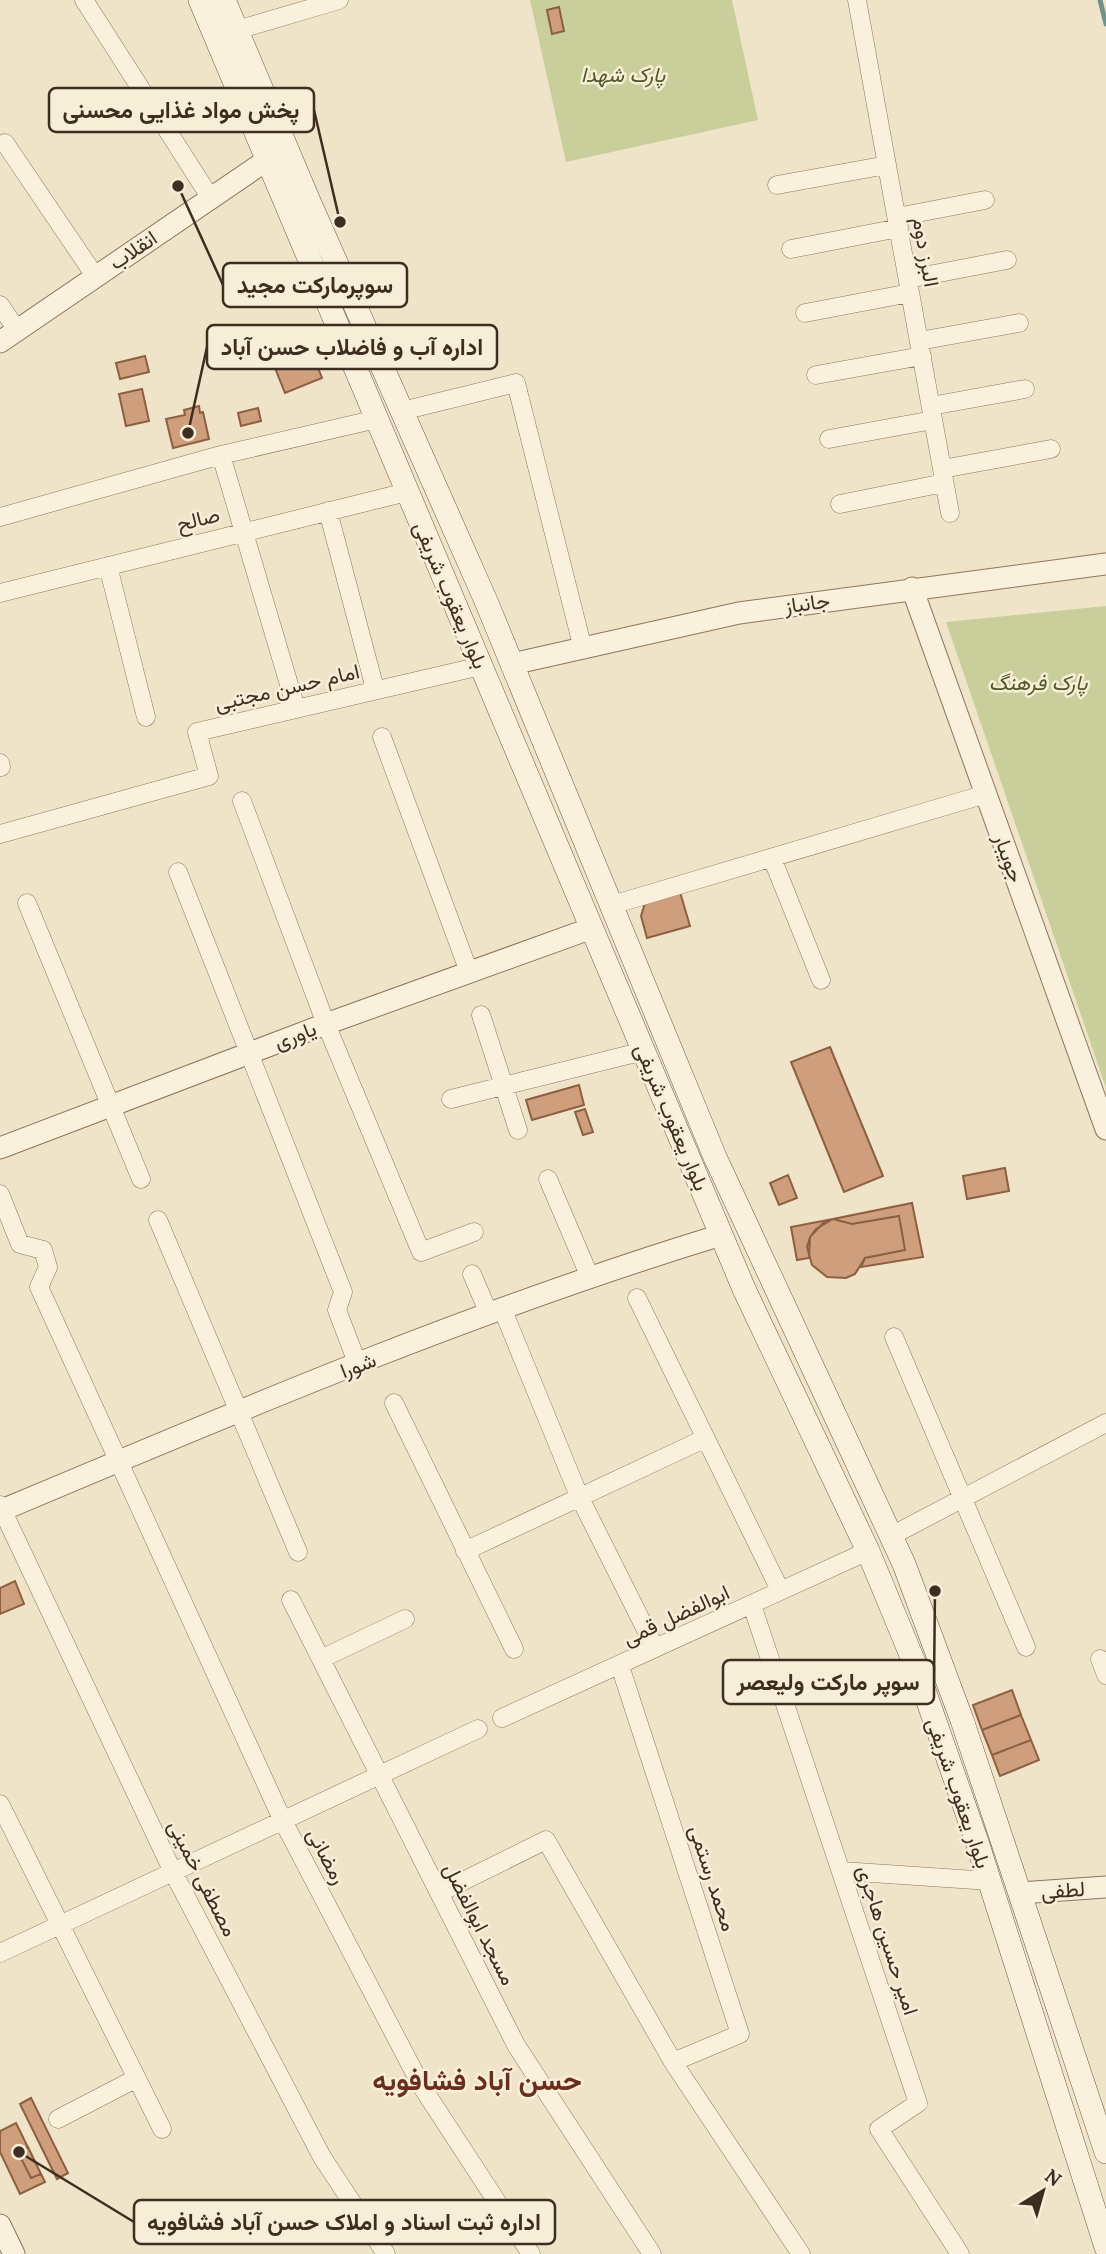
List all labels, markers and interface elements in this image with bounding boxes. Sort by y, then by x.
park label: پارک شهدا [581,61,666,89]
callout: پخش مواد غذایی محسنی [49,88,314,132]
text: پخش مواد غذایی محسنی [63,95,299,126]
street label: البرز دوم [906,215,945,289]
street label: انقلاب [104,224,162,276]
callout: سوپرمارکت مجید [223,263,407,307]
text: سوپرمارکت مجید [237,270,393,301]
callout: اداره آب و فاضلاب حسن آباد [207,325,497,369]
text: اداره آب و فاضلاب حسن آباد [221,332,483,362]
street label: صالح [174,501,223,538]
street label: بلوار یعقوب شریفی [408,517,494,673]
street label: جانباز [782,586,831,620]
street label: امام حسن مجتبی [212,657,362,718]
park label: پارک فرهنگ [989,669,1088,697]
street label: جویبار [987,829,1030,886]
street label: یاوری [270,1015,320,1055]
street label: بلوار یعقوب شریفی [629,1039,715,1195]
street label: شورا [336,1346,380,1384]
street label: ابوالفضل قمی [618,1578,734,1652]
callout: سوپر مارکت ولیعصر [723,1660,934,1704]
text: سوپر مارکت ولیعصر [735,1667,920,1698]
street label: بلوار یعقوب شریفی [921,1714,997,1872]
street label: مصطفی خمینی [162,1815,244,1941]
street label: محمد رستمی [683,1822,743,1934]
street label: رمضانی [301,1823,353,1889]
street label: مسجد ابوالفضل [438,1858,522,1990]
street label: امیر حسین هاجری [851,1862,925,2018]
street label: لطفی [1040,1875,1086,1905]
district label: حسن آباد فشافویه [372,2062,582,2098]
north arrow [1008,2156,1078,2226]
text: N [1040,2163,1067,2192]
callout: اداره ثبت اسناد و املاک حسن آباد فشافویه [134,2200,555,2244]
text: اداره ثبت اسناد و املاک حسن آباد فشافویه [147,2207,541,2237]

